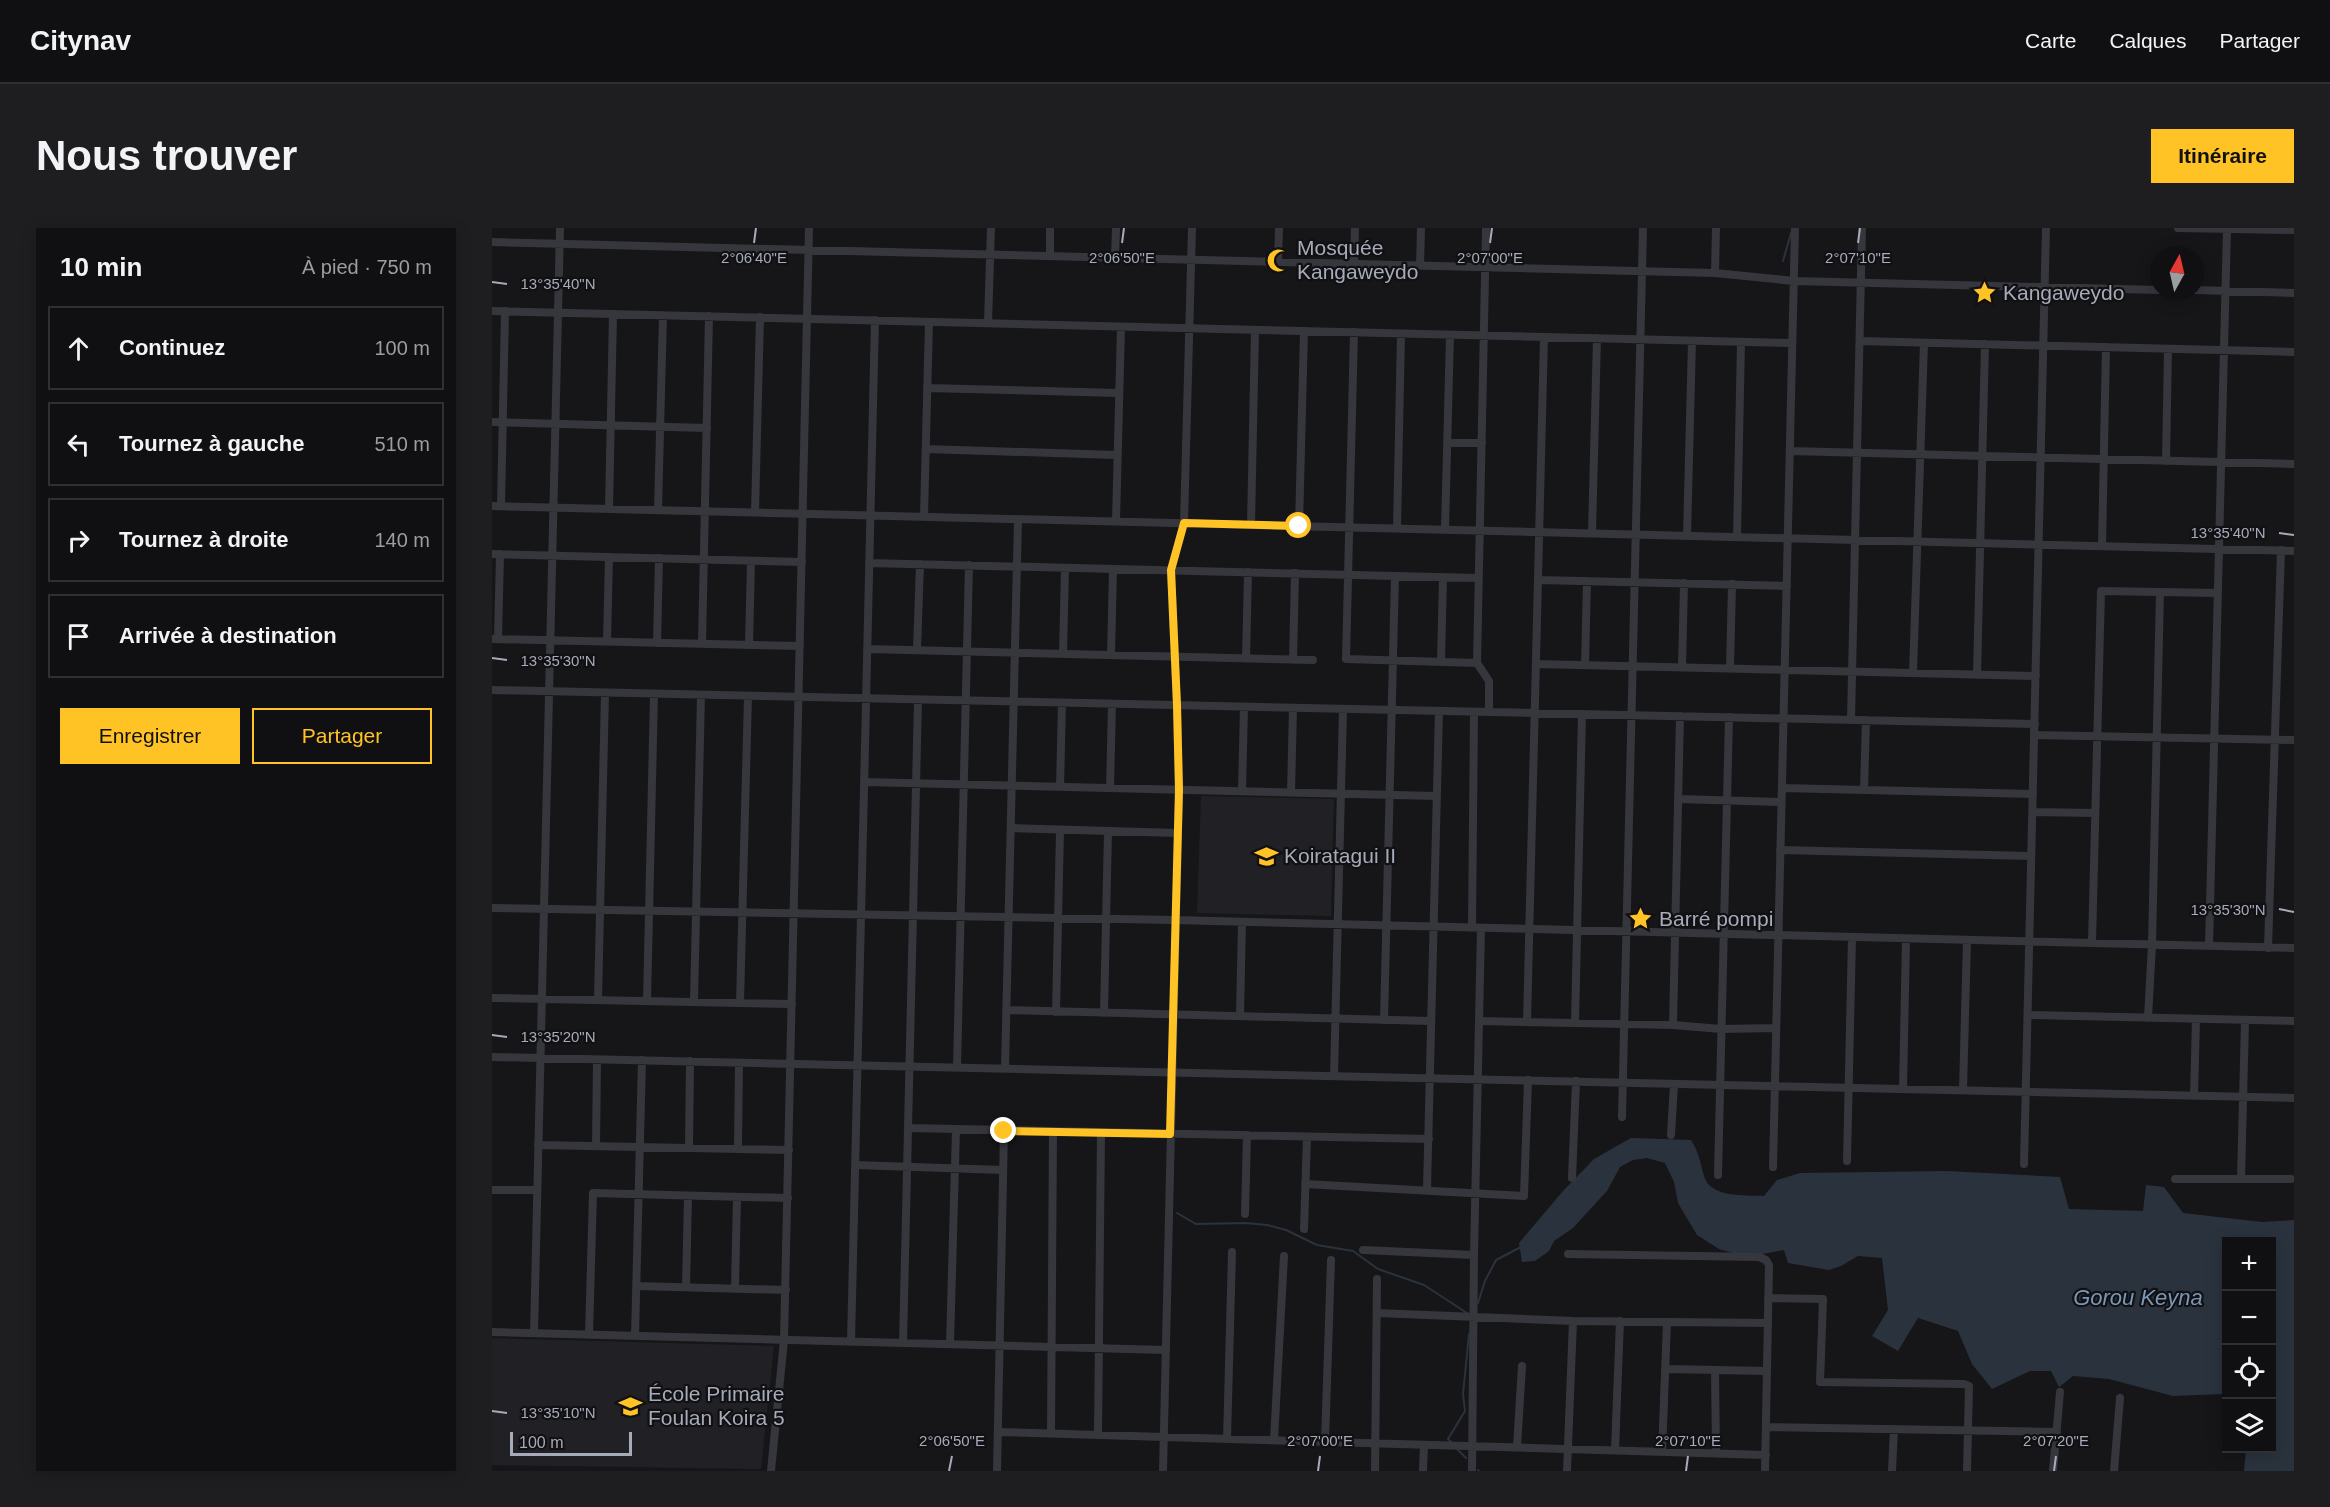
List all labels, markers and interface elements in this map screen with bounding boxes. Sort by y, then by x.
text: Citynav [30,25,131,56]
text: Carte [2025,29,2076,52]
text: Calques [2109,29,2186,52]
text: Partager [2219,29,2300,52]
button: Itinéraire [2151,129,2294,183]
text: Nous trouver [36,132,297,179]
place label: Mosquée Kangaweydo [1297,236,1418,283]
north arrow [2150,246,2204,300]
mosque icon: Mosquée Kangaweydo [1266,247,1292,273]
text: 2°06'40"E [721,249,787,266]
text: 2°06'50"E [1089,249,1155,266]
text: 2°07'00"E [1457,249,1523,266]
text: 2°07'10"E [1825,249,1891,266]
text: 10 min [60,252,142,282]
text: À pied · 750 m [302,256,432,278]
text: 13°35'40"N [520,275,596,292]
place icon: Kangaweydo [1972,280,1998,306]
place label: Kangaweydo [2003,281,2124,304]
icon: ahead [62,332,95,365]
text: Continuez [119,335,225,360]
text: 100 m [374,337,430,359]
icon: left [62,428,95,461]
text: Tournez à gauche [119,431,304,456]
text: 510 m [374,433,430,455]
route start [1285,512,1311,538]
icon: right [62,524,95,557]
text: 13°35'40"N [2190,524,2266,541]
text: Tournez à droite [119,527,289,552]
text: 140 m [374,529,430,551]
icon: arrive [62,620,95,653]
text: Arrivée à destination [119,623,337,648]
text: 13°35'30"N [520,652,596,669]
button: Enregistrer [60,708,240,764]
button: Partager [252,708,432,764]
school or university icon: Koiratagui II [1253,843,1279,869]
place label: Koiratagui II [1284,844,1396,867]
text: 13°35'30"N [2190,901,2266,918]
place icon: Barré pompi [1628,906,1654,932]
place label: Barré pompi [1659,907,1773,930]
text: 13°35'20"N [520,1028,596,1045]
route end [990,1117,1016,1143]
map controls [2222,1237,2276,1453]
button: + [2222,1237,2276,1291]
water label: Gorou Keyna [2073,1285,2203,1310]
button: − [2222,1291,2276,1345]
button: locate [2222,1345,2276,1399]
place label: École Primaire Foulan Koira 5 [648,1382,785,1429]
school or university icon: École Primaire Foulan Koira 5 [617,1393,643,1419]
button: layers [2222,1399,2276,1453]
text: 13°35'10"N [520,1404,596,1421]
scale bar [510,1429,632,1456]
text: 2°06'50"E [919,1432,985,1449]
text: 2°07'00"E [1287,1432,1353,1449]
text: 2°07'10"E [1655,1432,1721,1449]
text: 2°07'20"E [2023,1432,2089,1449]
text: 100 m [519,1434,563,1451]

